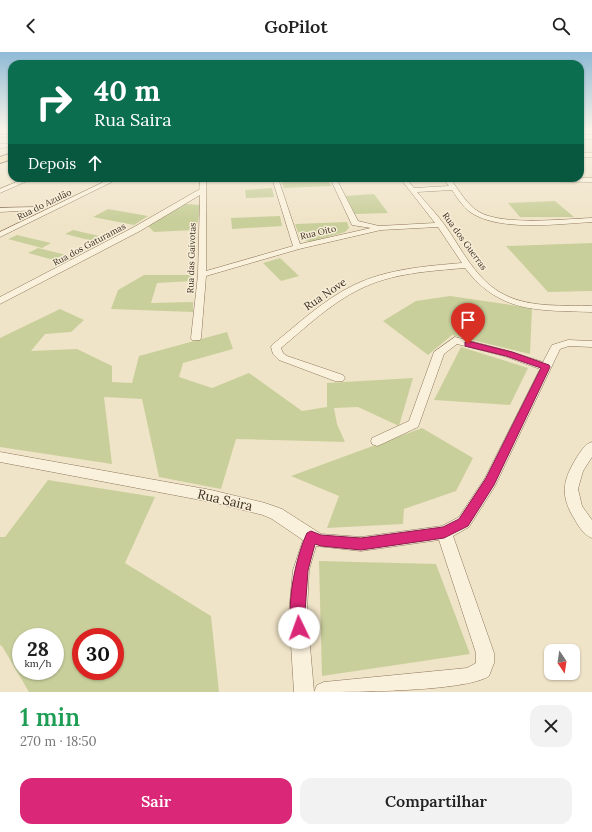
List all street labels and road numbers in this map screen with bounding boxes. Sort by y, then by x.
street label: Rua do Azulão [15,186,73,222]
street label: Rua dos Guerras [440,210,490,272]
street label: Rua dos Gaturamas [51,220,127,268]
street label: Rua das Gaivotas [184,222,198,294]
street label: Rua Oito [299,223,337,241]
street label: Rua Nove [301,275,349,313]
street label: Rua Saira [196,485,254,515]

